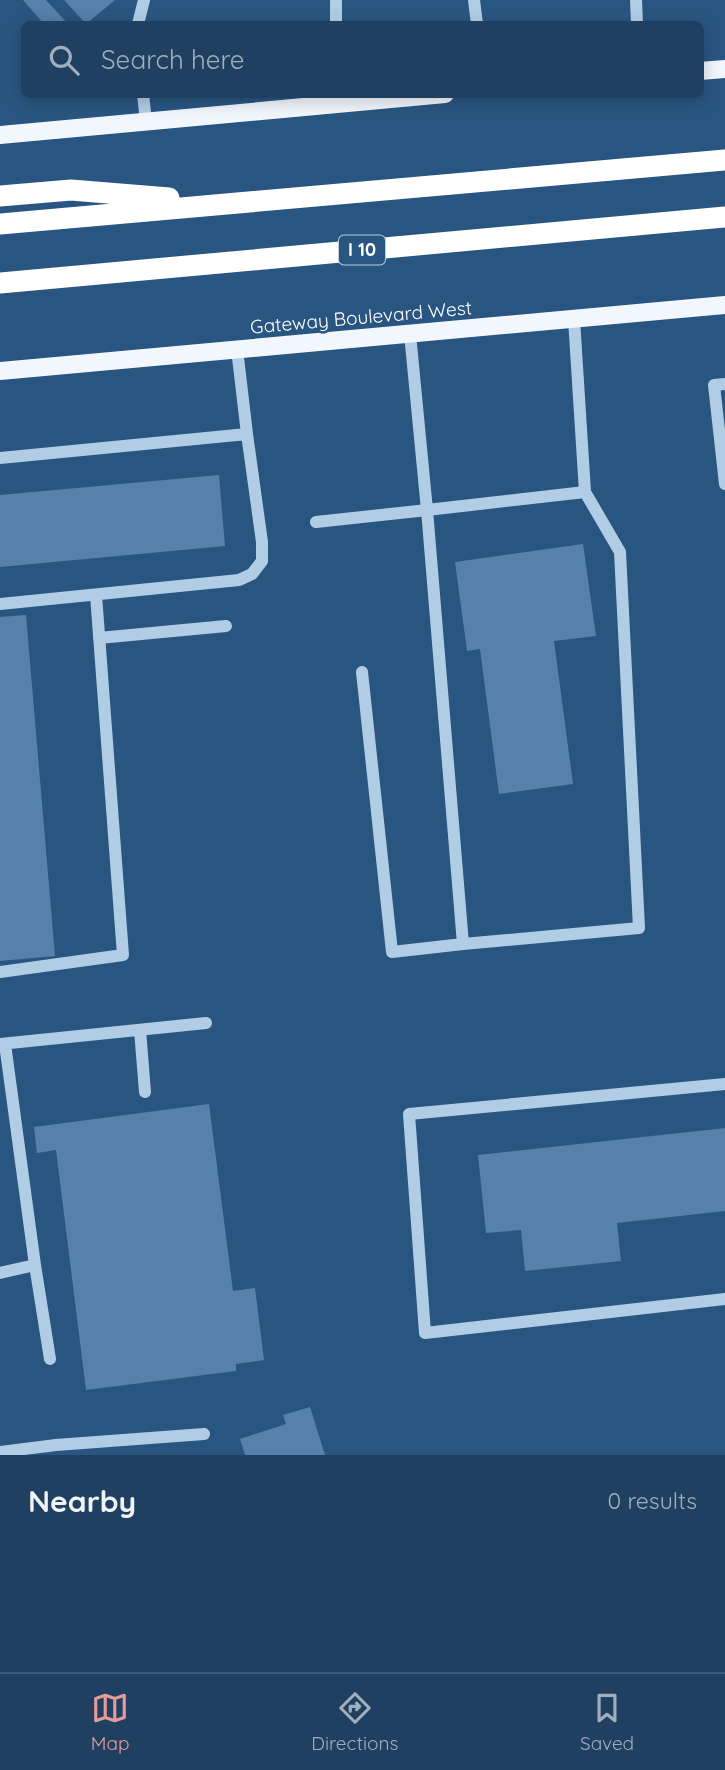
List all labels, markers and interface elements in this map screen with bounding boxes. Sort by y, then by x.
search box [21,21,704,98]
icon: search [45,41,83,79]
text: Search here [101,43,245,76]
road number: I 10 [339,236,385,264]
street label: Gateway Boulevard West [249,295,473,339]
text: Nearby [28,1482,136,1520]
text: 0 results [608,1486,697,1515]
tab: Map [91,1689,130,1755]
tab: Directions [311,1689,398,1755]
tab: Saved [580,1689,634,1755]

